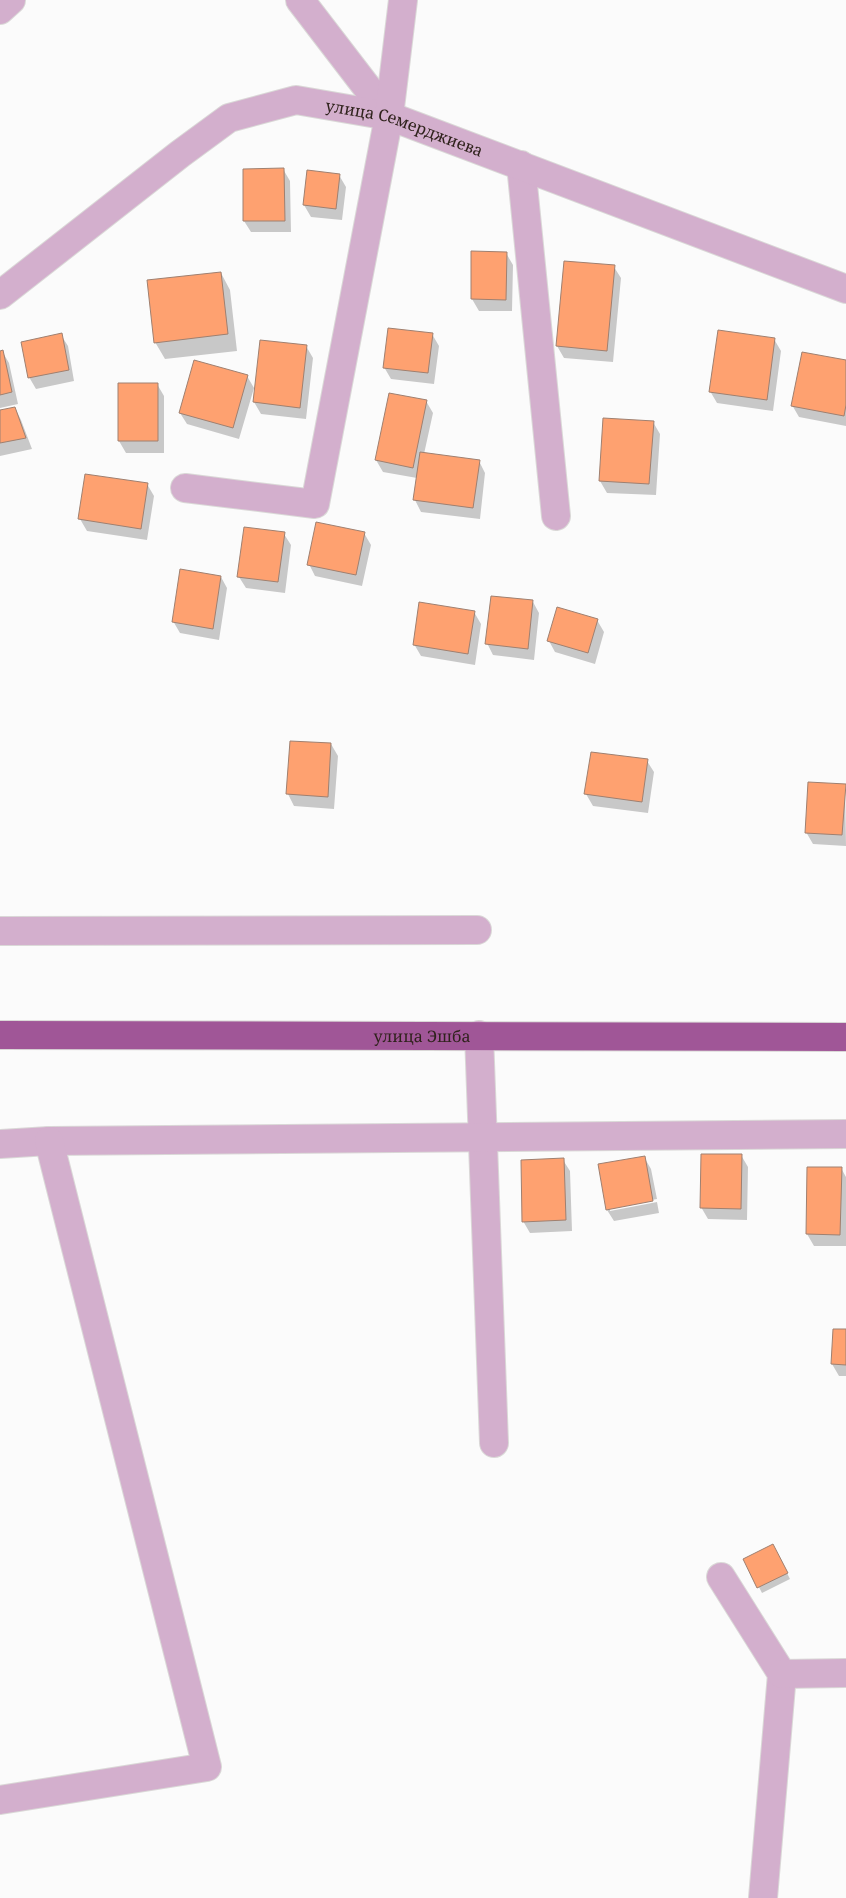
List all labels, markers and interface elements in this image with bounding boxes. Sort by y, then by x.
street label: улица Семерджиева [324,94,486,162]
street label: улица Эшба [373,1025,471,1047]

